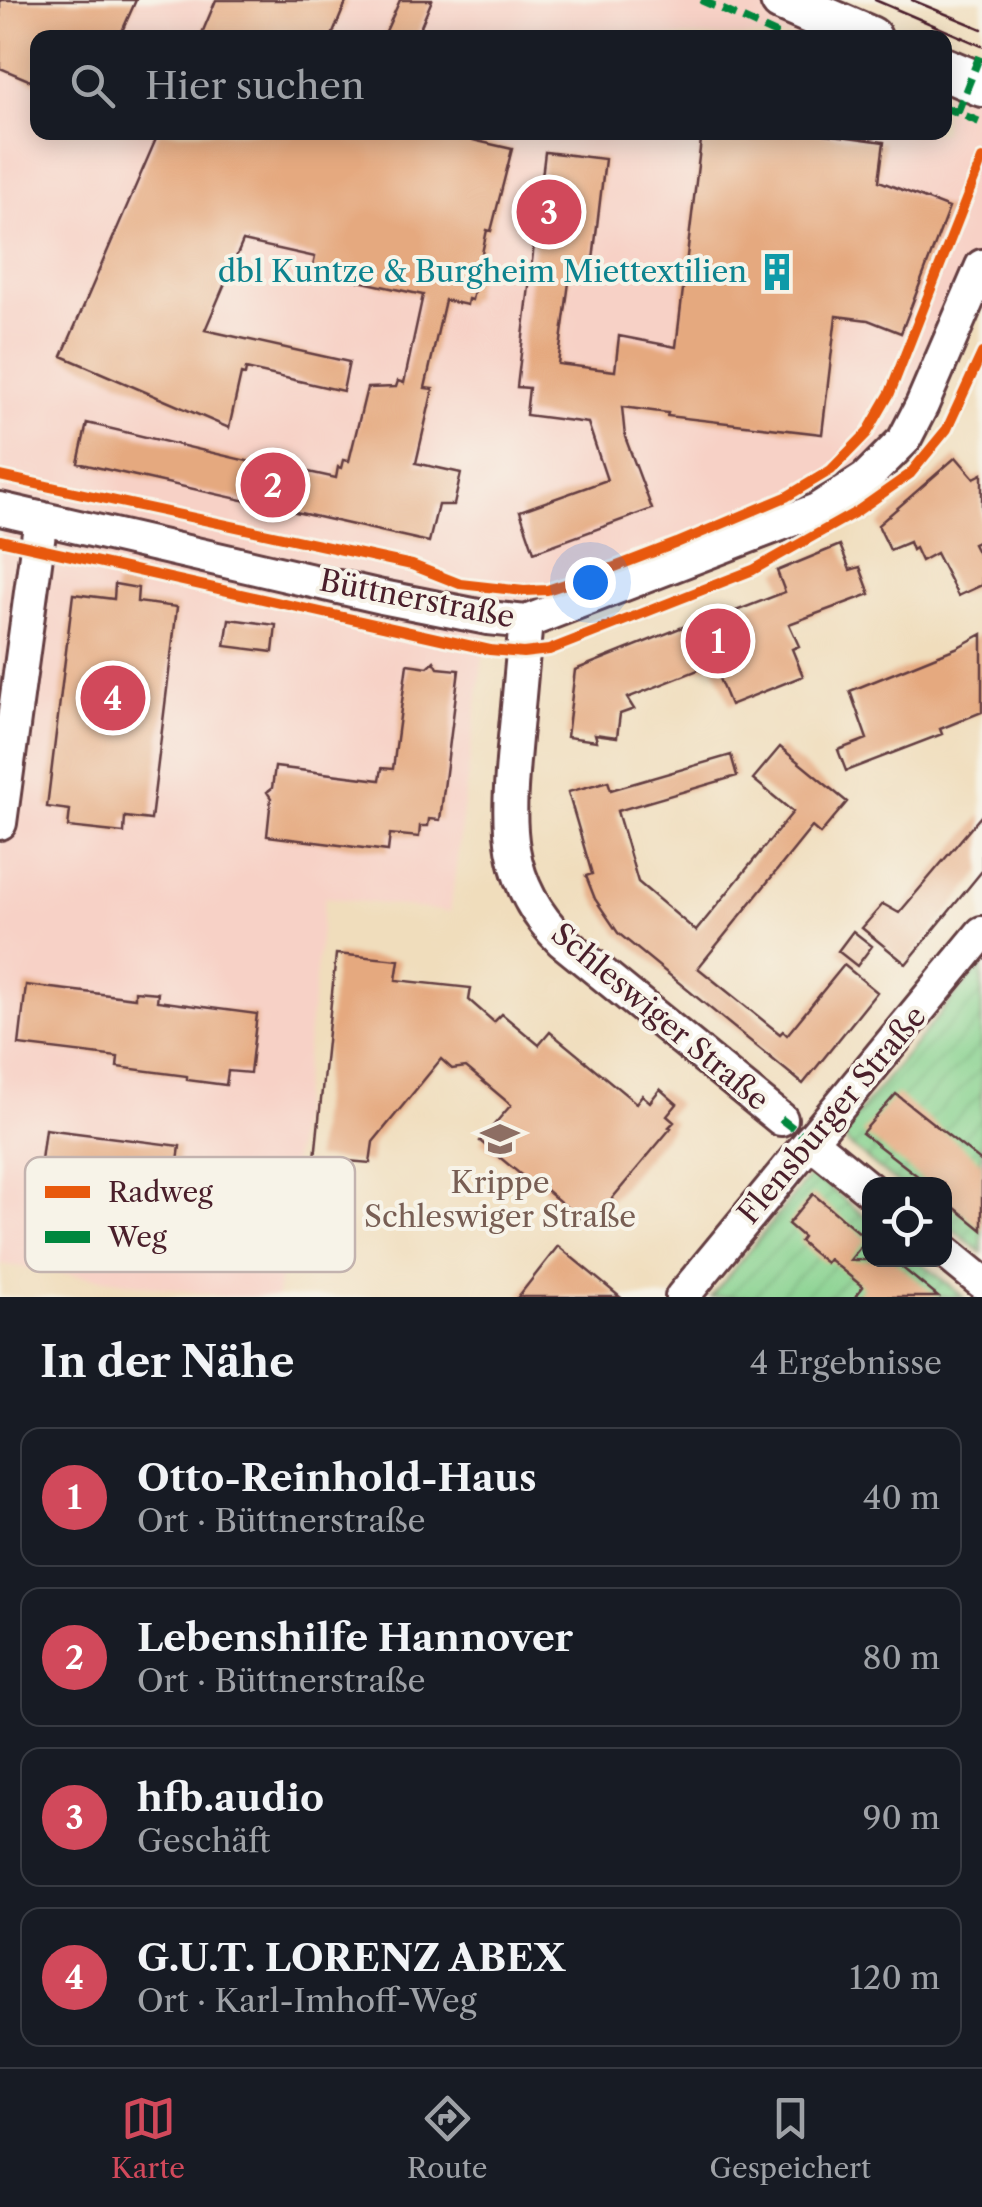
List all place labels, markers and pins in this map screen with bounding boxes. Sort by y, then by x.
pin: 3 [516,174,582,250]
building icon: dbl Kuntze & Burgheim Miettextilien [756,251,798,293]
place label: dbl Kuntze & Burgheim Miettextilien [218,253,747,290]
pin: 2 [240,448,306,522]
pin: 1 [686,604,750,678]
pin: 4 [80,660,146,736]
school or university icon: Krippe Schleswiger Straße [479,1118,521,1160]
place label: Krippe Schleswiger Straße [364,1164,636,1235]

